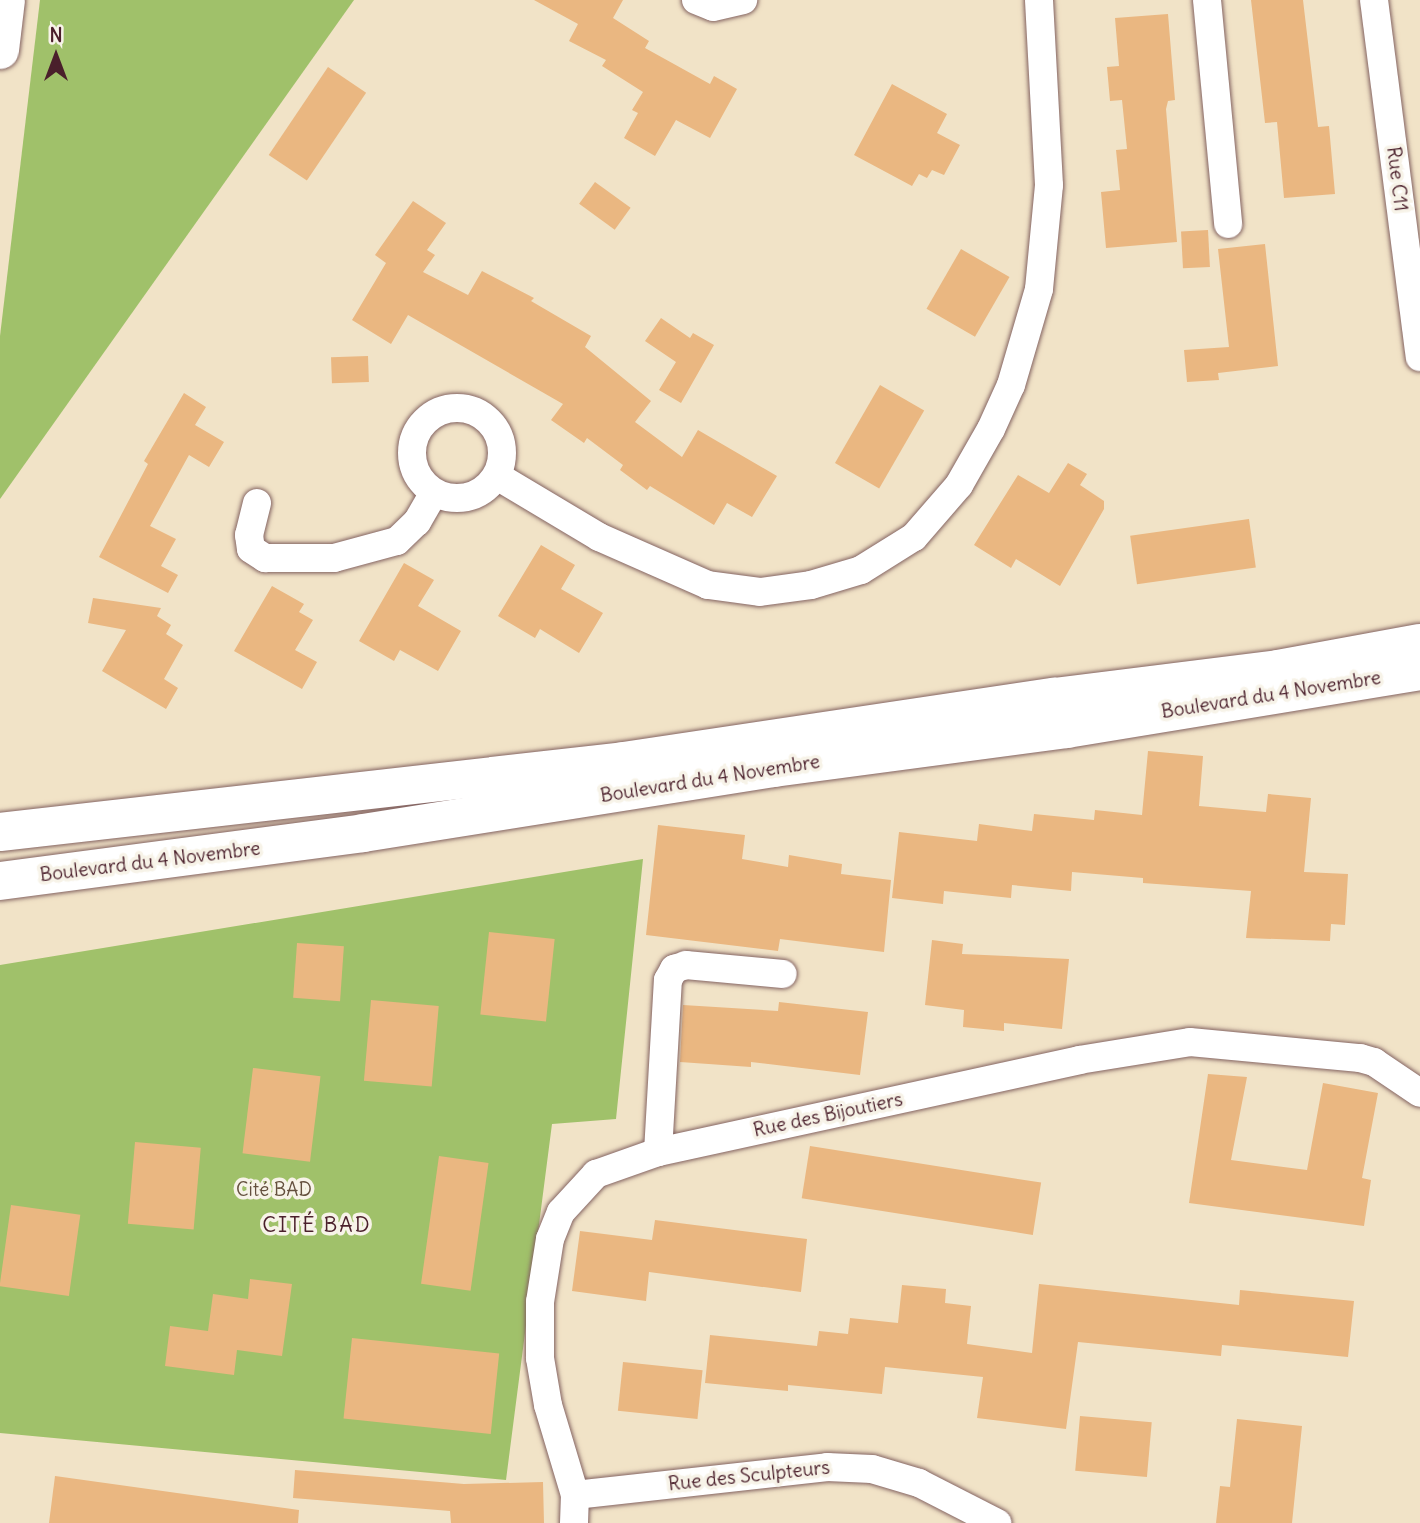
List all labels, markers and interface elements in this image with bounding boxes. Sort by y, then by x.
north arrow [21,21,91,91]
text: N [49,23,63,47]
street label: Rue C11 [1382,145,1412,213]
street label: Boulevard du 4 Novembre [1160,666,1382,724]
street label: Boulevard du 4 Novembre [599,750,821,808]
street label: Boulevard du 4 Novembre [38,837,262,887]
street label: Rue des Bijoutiers [751,1088,905,1142]
park label: Cité BAD [236,1179,312,1201]
district label: CITÉ BAD [263,1212,371,1238]
street label: Rue des Sculpteurs [667,1456,831,1496]

